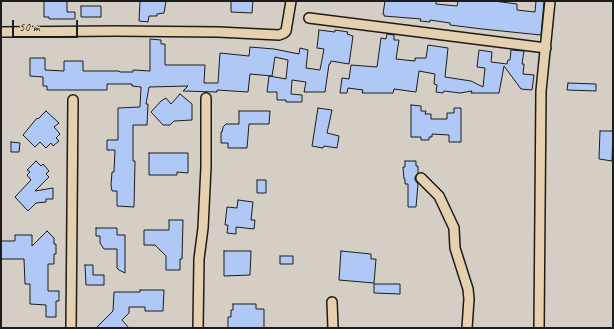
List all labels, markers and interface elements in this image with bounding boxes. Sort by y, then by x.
scale bar [14,12,80,38]
text: 50 m [19,19,39,35]

